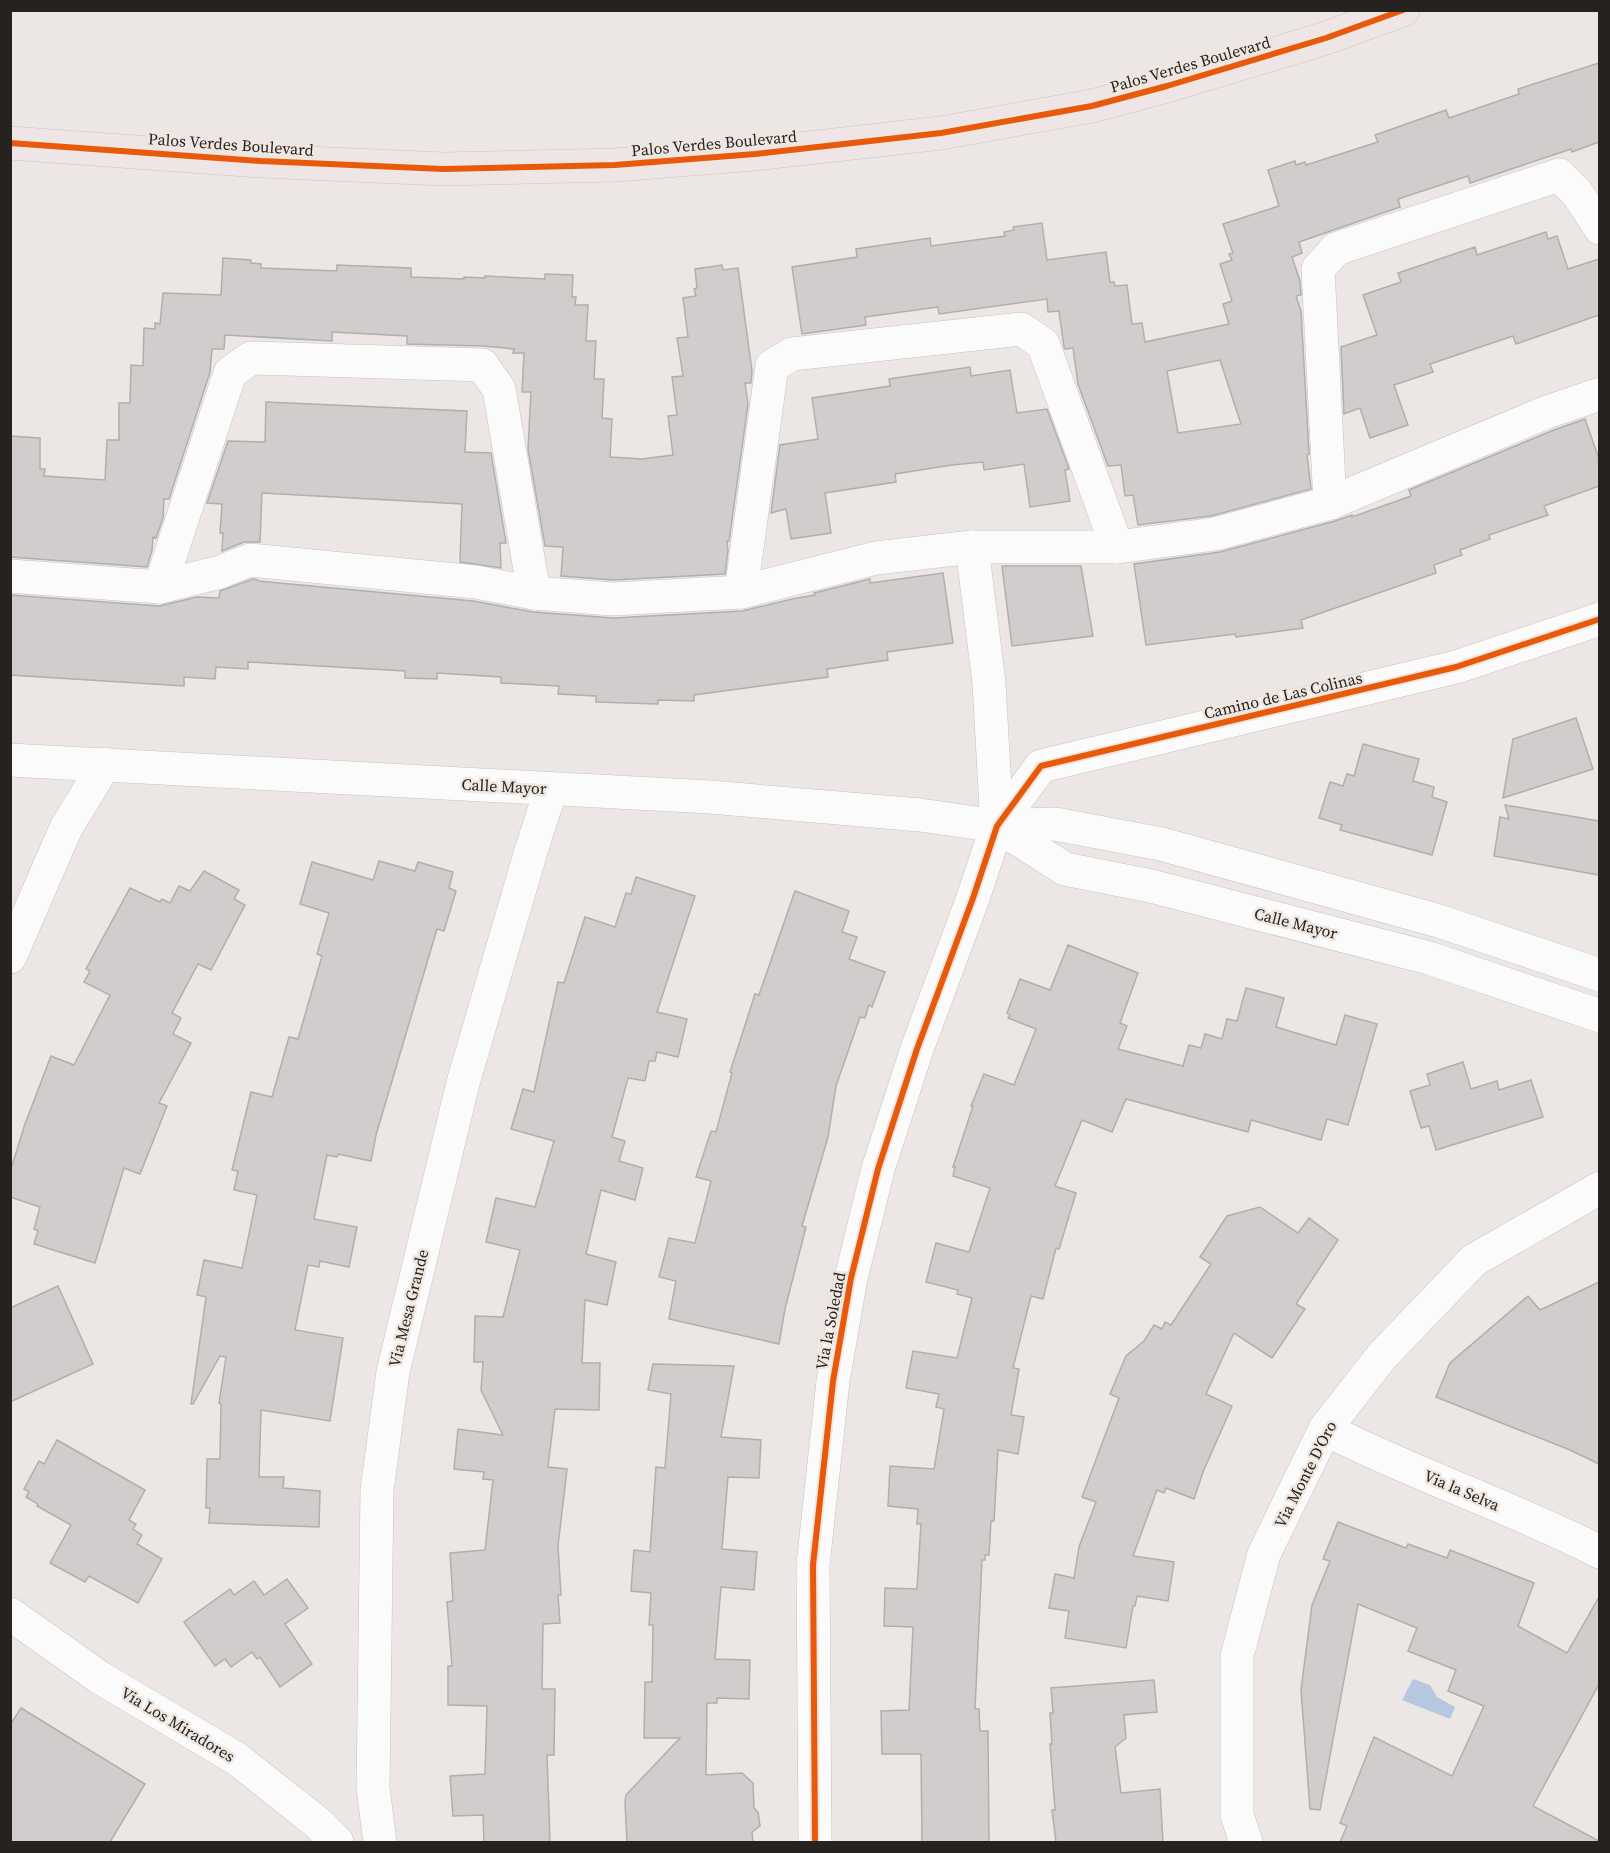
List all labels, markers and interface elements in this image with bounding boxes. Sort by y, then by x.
street label: Palos Verdes Boulevard [1107,31,1273,97]
street label: Palos Verdes Boulevard [630,125,798,161]
street label: Palos Verdes Boulevard [147,127,315,161]
street label: Camino de Las Colinas [1202,666,1364,724]
street label: Calle Mayor [461,773,547,799]
street label: Calle Mayor [1252,902,1340,944]
street label: Via Mesa Grande [383,1247,433,1369]
street label: Via la Soledad [810,1270,850,1372]
street label: Via Monte D'Oro [1269,1417,1341,1531]
street label: Via la Selva [1421,1464,1504,1516]
street label: Via Los Miradores [117,1681,239,1767]

